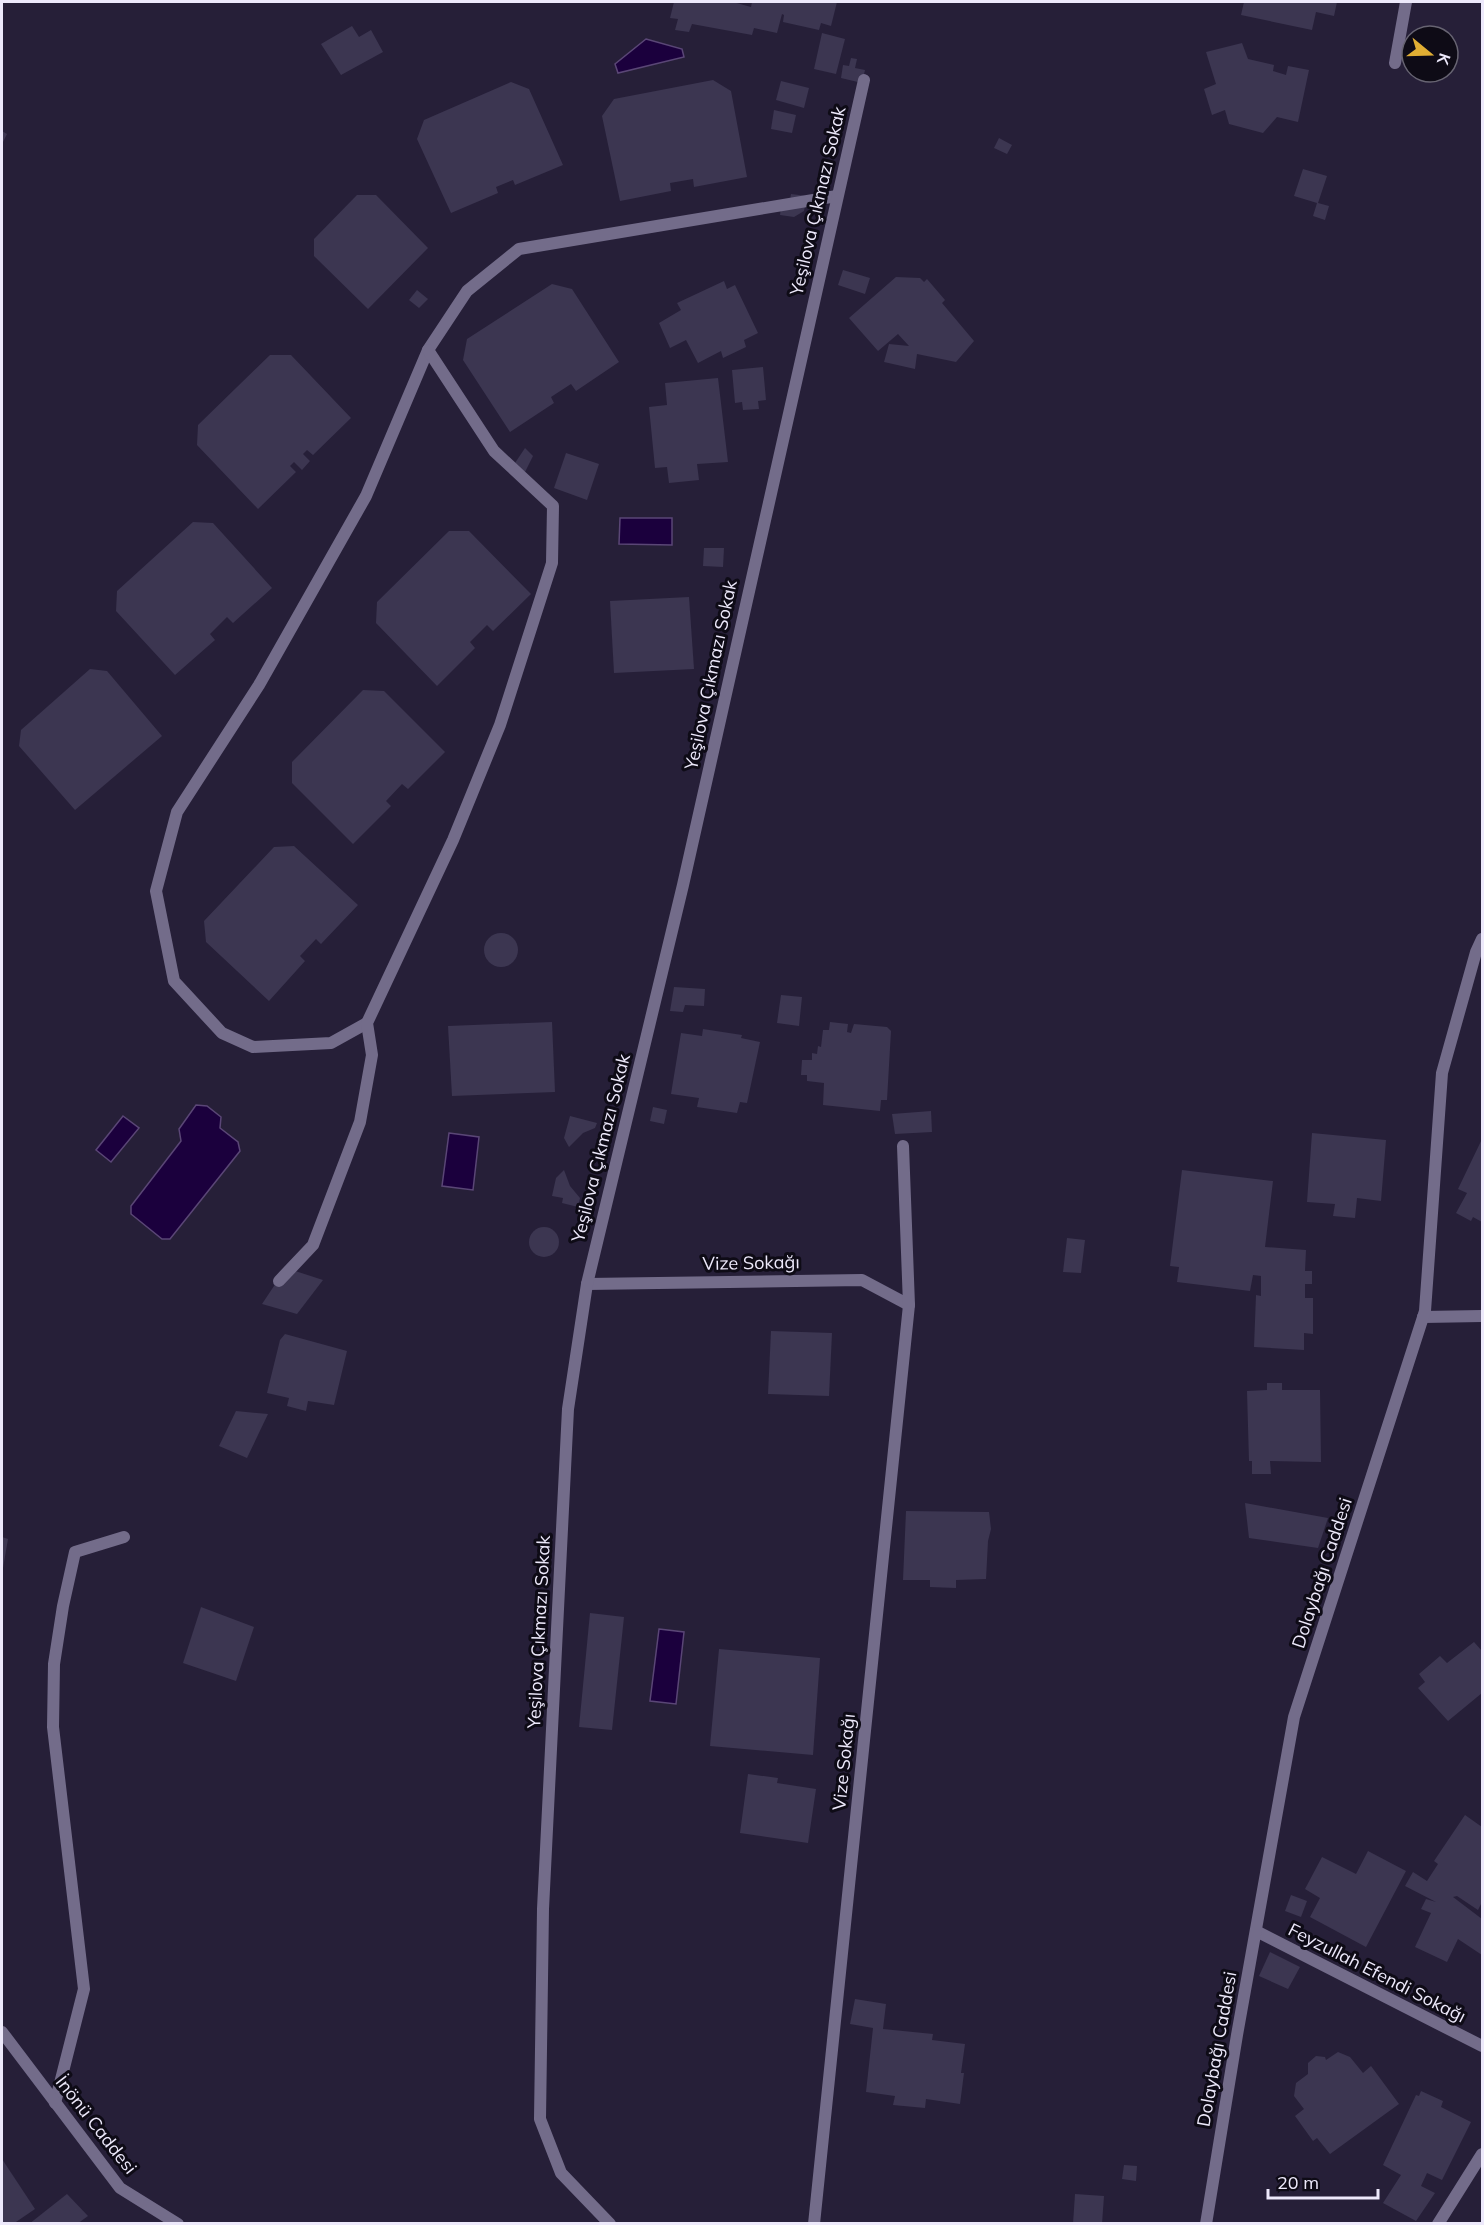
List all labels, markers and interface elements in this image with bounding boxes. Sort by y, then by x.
north arrow [1400,24,1460,84]
text: K [1433,51,1455,68]
street label: Yeşilova Çıkmazı Sokak [784,103,851,299]
street label: Yeşilova Çıkmazı Sokak [679,577,742,773]
street label: Yeşilova Çıkmazı Sokak [566,1051,635,1245]
street label: Vize Sokağı [702,1250,800,1275]
street label: Dolaybağı Caddesi [1286,1495,1357,1651]
street label: Yeşilova Çıkmazı Sokak [522,1534,555,1730]
street label: Vize Sokağı [827,1712,860,1811]
street label: Feyzullah Efendi Sokağı [1285,1918,1470,2027]
street label: Dolaybağı Caddesi [1192,1970,1241,2128]
street label: İnönü Caddesi [51,2071,142,2178]
scale bar [1268,2162,1378,2200]
text: 20 m [1277,2171,1319,2194]

